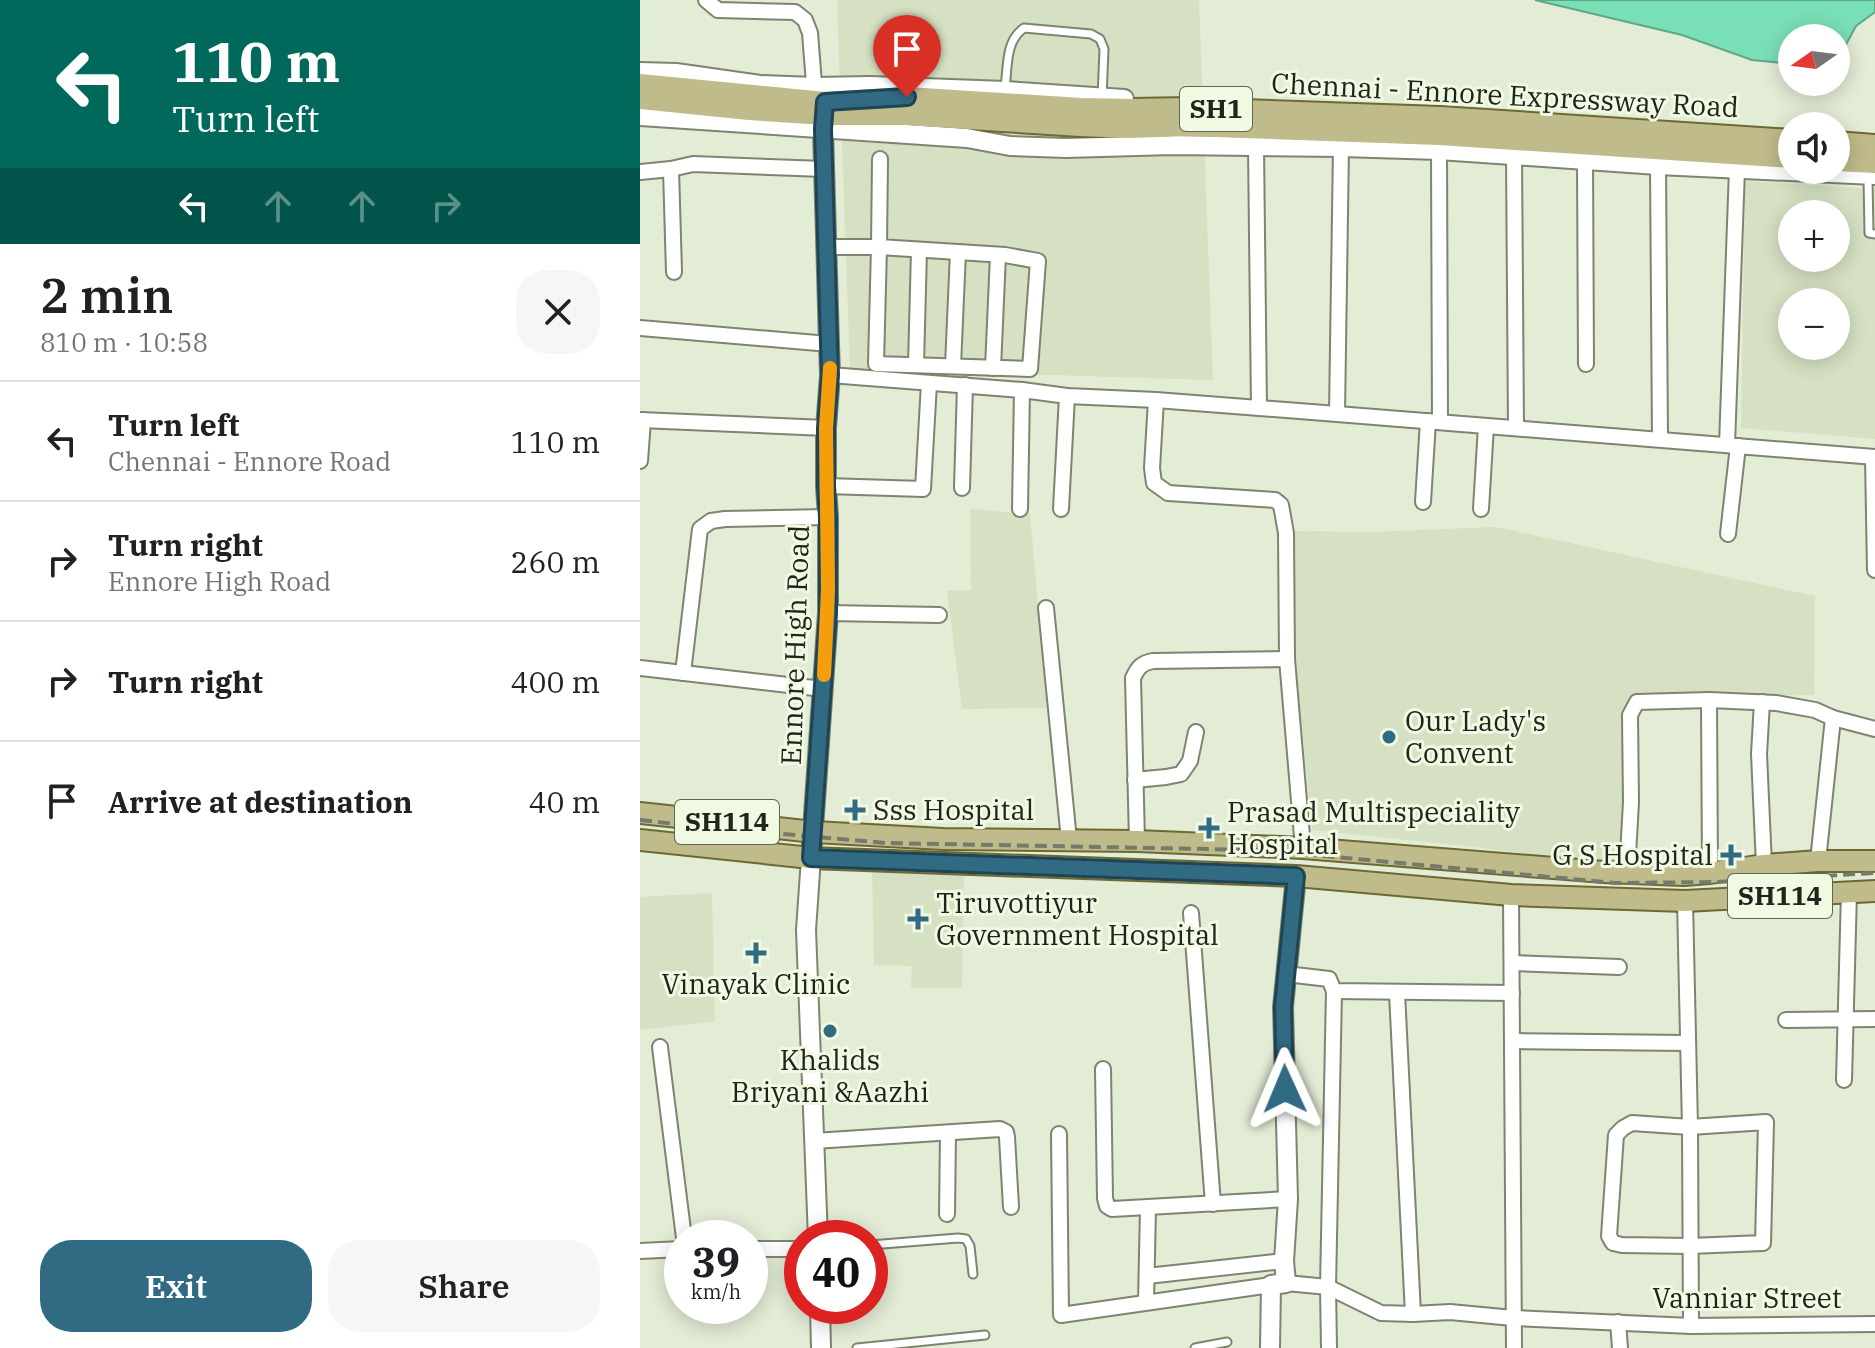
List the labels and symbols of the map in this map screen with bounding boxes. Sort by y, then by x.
pin [873,15,941,97]
north arrow [1778,24,1850,96]
street label: Chennai - Ennore Expressway Road [1270,64,1740,125]
road number: SH1 [1180,87,1252,131]
street label: Ennore High Road [772,524,817,766]
place label: Our Lady's Convent [1405,702,1546,771]
marker: Our Lady's Convent [1380,728,1398,746]
place label: Sss Hospital [873,791,1034,828]
place label: Prasad Multispeciality Hospital [1227,793,1520,862]
marker: Sss Hospital [844,799,866,821]
road number: SH114 [675,800,779,844]
marker: Prasad Multispeciality Hospital [1198,817,1220,839]
place label: G S Hospital [1552,836,1713,873]
marker: G S Hospital [1720,844,1742,866]
road number: SH114 [1728,874,1832,918]
place label: Tiruvottiyur Government Hospital [936,884,1219,953]
marker: Tiruvottiyur Government Hospital [907,908,929,930]
marker: Vinayak Clinic [745,942,767,964]
place label: Vinayak Clinic [661,965,851,1002]
marker: Khalids Briyani &Aazhi [821,1022,839,1040]
place label: Khalids Briyani &Aazhi [731,1041,929,1110]
position arrow [1243,1047,1327,1131]
speed limit sign: 40 [784,1220,888,1324]
street label: Vanniar Street [1652,1279,1842,1316]

